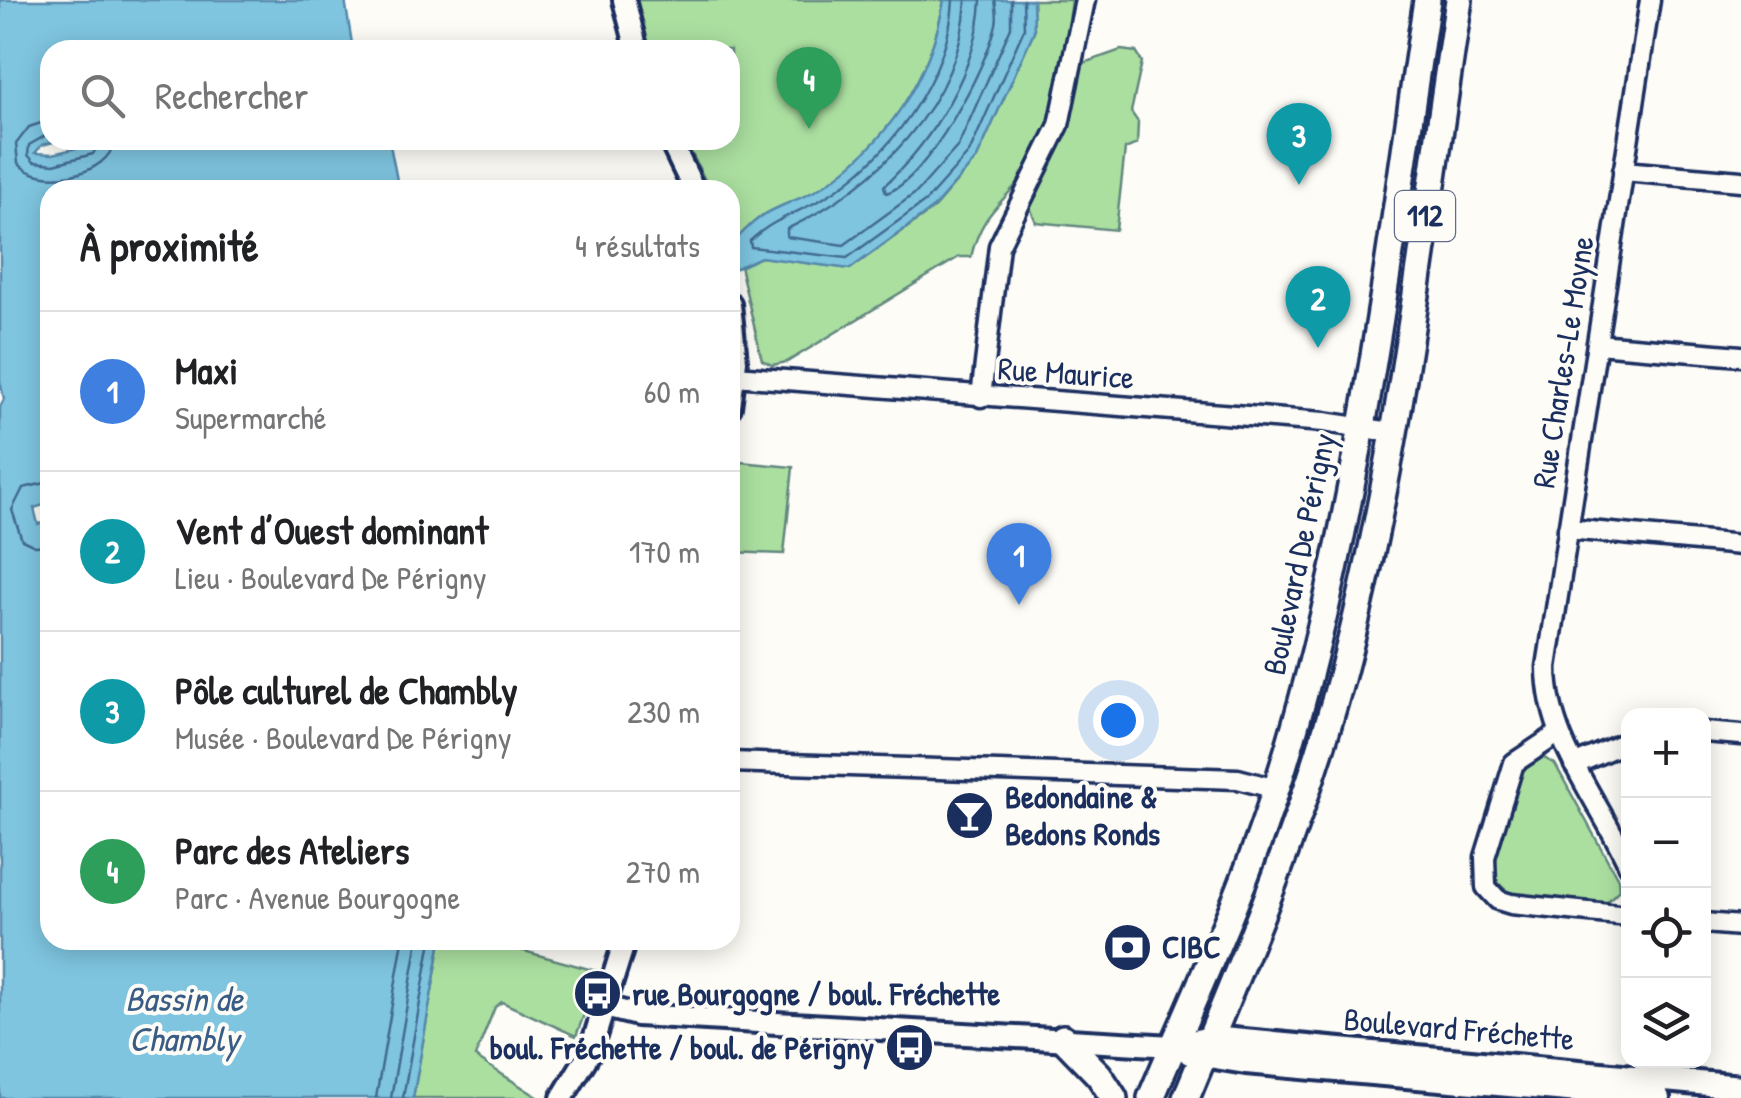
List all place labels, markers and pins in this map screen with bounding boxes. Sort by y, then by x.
pin: 4 [776,46,842,129]
pin: 3 [1266,102,1332,185]
pin: 2 [1286,266,1350,348]
pin: 1 [986,522,1052,605]
place label: Bedondaine & Bedons Ronds [1005,775,1160,855]
bar icon: Bedondaine & Bedons Ronds [944,789,996,841]
bank icon: CIBC [1101,921,1153,973]
place label: CIBC [1162,925,1221,968]
bus stop icon: rue Bourgogne / boul. Fréchette [571,968,623,1020]
place label: rue Bourgogne / boul. Fréchette [632,972,1001,1016]
bus stop icon: boul. Fréchette / boul. de Périgny [883,1022,935,1074]
place label: boul. Fréchette / boul. de Périgny [490,1026,874,1070]

